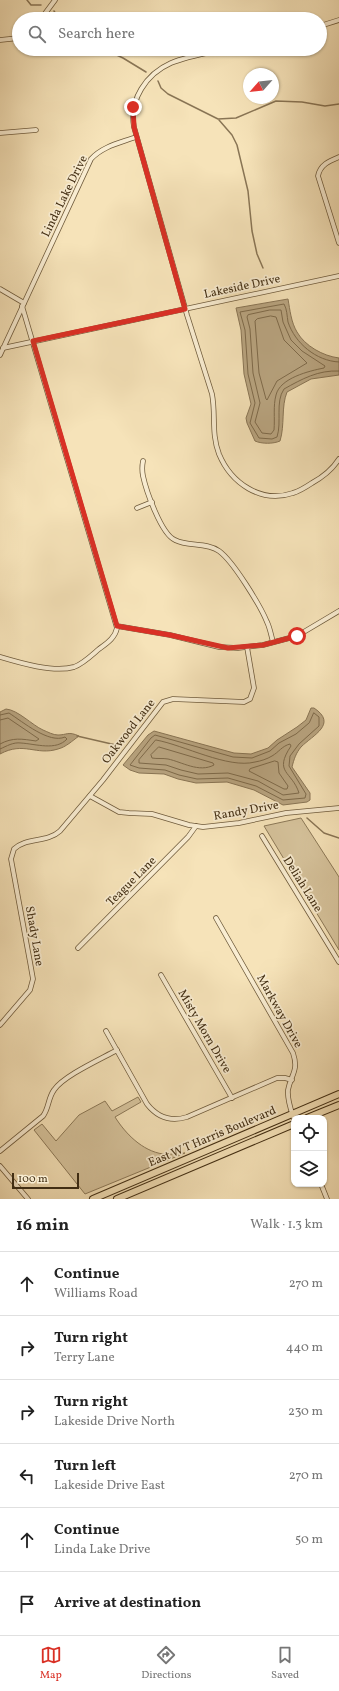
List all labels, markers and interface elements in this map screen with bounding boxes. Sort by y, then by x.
search box [12,12,327,56]
icon: search [26,23,48,45]
text: Search here [58,24,135,45]
north arrow [243,68,279,104]
route end [124,98,142,116]
street label: Linda Lake Drive [38,153,92,240]
street label: Lakeside Drive [203,271,282,303]
route start [288,627,306,645]
street label: Oakwood Lane [98,696,159,767]
street label: Randy Drive [212,797,280,825]
street label: Teague Lane [103,853,160,910]
street label: Deliah Lane [279,854,326,916]
street label: Shady Lane [21,905,47,968]
street label: Markway Drive [252,972,306,1051]
street label: Misty Morn Drive [174,987,235,1076]
street label: East W T Harris Boulevard [146,1103,279,1171]
map controls [291,1115,327,1187]
button: locate [291,1115,327,1151]
button: layers [291,1151,327,1187]
scale bar [12,1171,79,1190]
text: 100 m [18,1172,48,1187]
text: 16 min [16,1214,69,1237]
text: Walk · 1.3 km [250,1216,323,1234]
text: Continue [54,1264,119,1285]
icon: ahead [16,1273,38,1295]
text: 270 m [289,1275,323,1293]
text: Williams Road [54,1285,138,1303]
text: Turn right [54,1328,128,1349]
icon: right [16,1337,38,1359]
text: 440 m [286,1339,323,1357]
text: Terry Lane [54,1349,115,1367]
text: Turn right [54,1392,128,1413]
icon: right [16,1401,38,1423]
text: 230 m [288,1403,323,1421]
text: Lakeside Drive North [54,1413,175,1431]
text: Turn left [54,1456,116,1477]
icon: left [16,1465,38,1487]
text: 270 m [289,1467,323,1485]
text: Lakeside Drive East [54,1477,165,1495]
text: Continue [54,1520,119,1541]
icon: ahead [16,1529,38,1551]
text: 50 m [295,1531,323,1549]
text: Linda Lake Drive [54,1541,151,1559]
icon: arrive [16,1593,38,1615]
text: Arrive at destination [54,1593,201,1614]
tab: Map [40,1644,62,1683]
tab: Directions [141,1644,192,1683]
tab: Saved [271,1644,299,1683]

